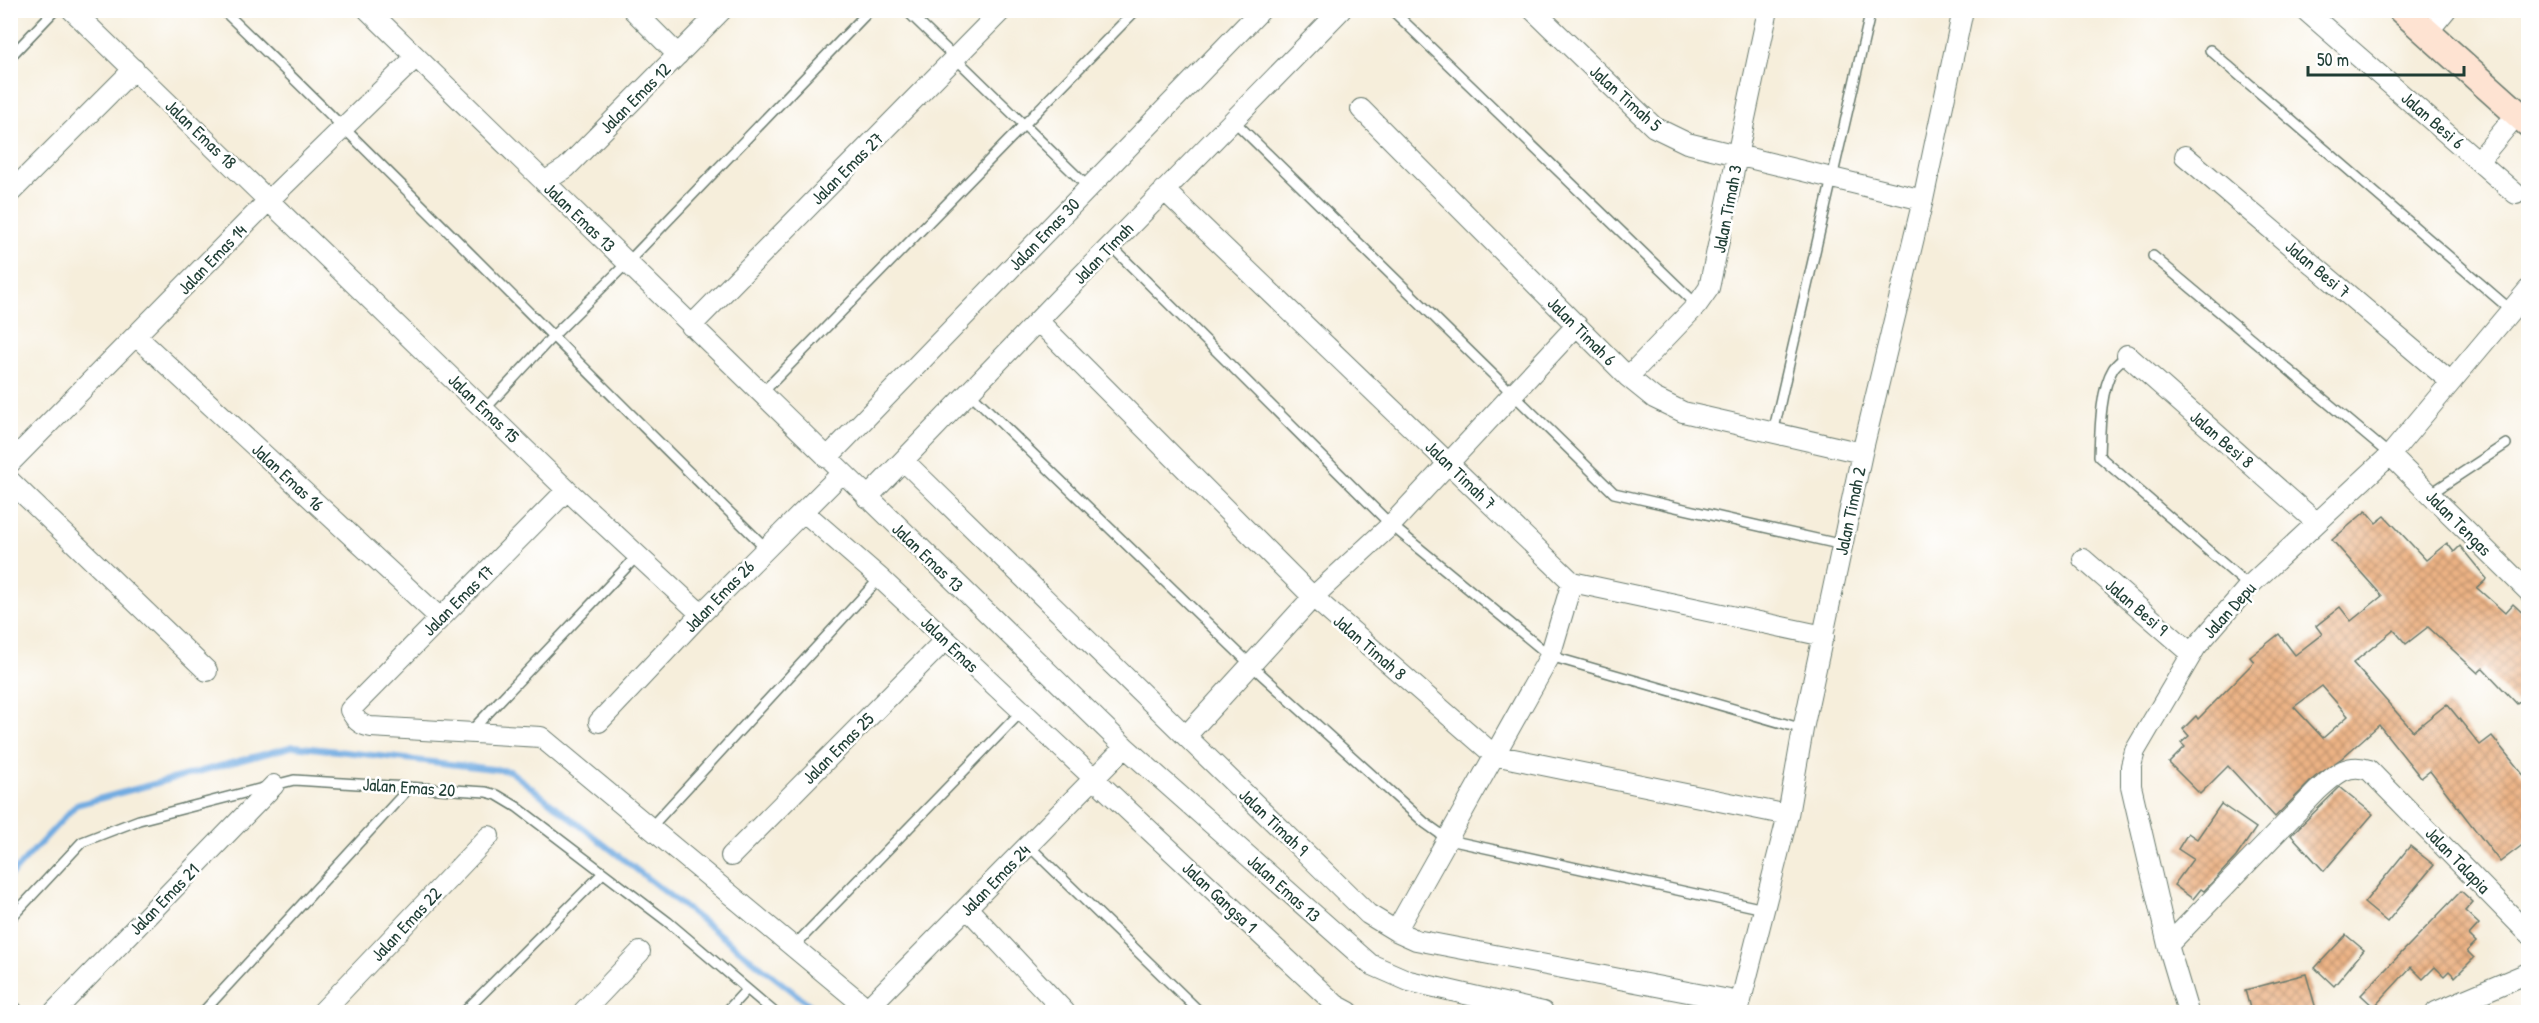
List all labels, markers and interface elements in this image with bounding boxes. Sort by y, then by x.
scale bar [2308,39,2464,77]
text: 50 m [2317,47,2349,72]
street label: Jalan Emas 12 [594,57,676,139]
street label: Jalan Timah 5 [1585,59,1668,137]
street label: Jalan Besi 6 [2396,85,2470,155]
street label: Jalan Emas 18 [160,94,242,175]
street label: Jalan Emas 27 [805,126,889,210]
street label: Jalan Timah 3 [1706,163,1748,255]
street label: Jalan Emas 13 [539,176,621,258]
street label: Jalan Emas 30 [1003,192,1085,276]
street label: Jalan Timah [1067,216,1139,289]
street label: Jalan Emas 14 [172,218,252,300]
street label: Jalan Besi 7 [2280,234,2356,304]
street label: Jalan Timah 6 [1542,291,1622,371]
street label: Jalan Emas 15 [443,368,525,449]
street label: Jalan Besi 8 [2185,404,2259,474]
street label: Jalan Timah 7 [1420,435,1502,515]
street label: Jalan Emas 16 [247,437,329,517]
street label: Jalan Timah 2 [1828,464,1872,557]
street label: Jalan Tengas [2421,485,2497,561]
street label: Jalan Emas 13 [887,516,969,598]
street label: Jalan Emas 26 [678,554,760,638]
street label: Jalan Emas 17 [417,559,499,641]
street label: Jalan Besi 9 [2100,573,2174,642]
street label: Jalan Depu [2197,576,2261,644]
street label: Jalan Timah 8 [1328,608,1412,686]
street label: Jalan Emas [915,610,985,678]
street label: Jalan Emas 25 [797,706,880,789]
street label: Jalan Emas 20 [362,771,456,803]
street label: Jalan Timah 9 [1234,782,1315,862]
street label: Jalan Talapia [2420,821,2496,899]
street label: Jalan Emas 24 [954,838,1036,922]
street label: Jalan Emas 13 [1242,848,1326,928]
street label: Jalan Gangsa 1 [1177,856,1263,938]
street label: Jalan Emas 21 [123,858,205,940]
street label: Jalan Emas 22 [365,881,447,967]

